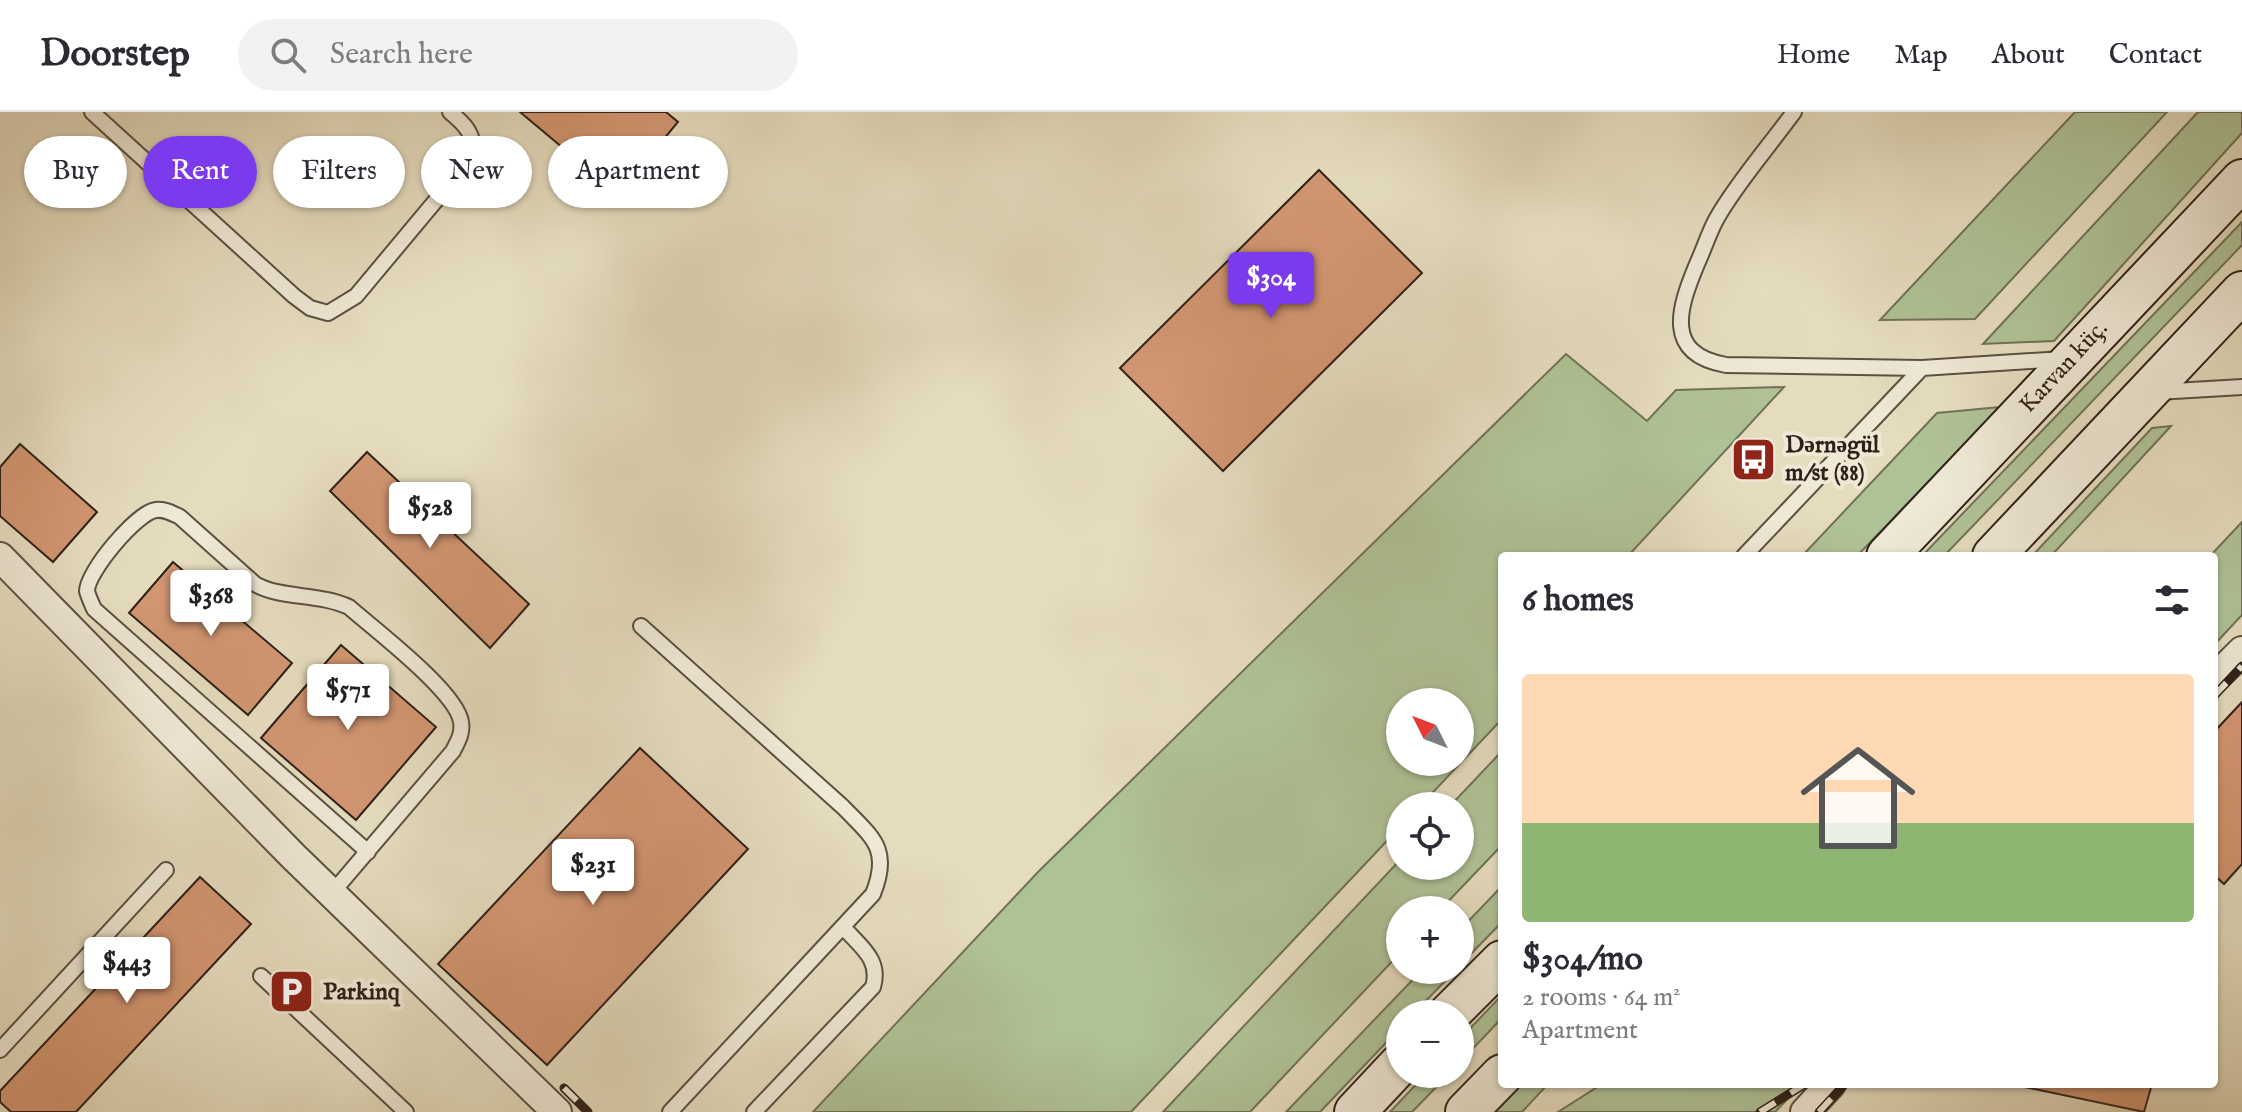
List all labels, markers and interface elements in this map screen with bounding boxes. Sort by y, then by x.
search box [238,19,798,91]
text: Doorstep [40,31,190,79]
icon: search [266,33,310,77]
text: Search here [330,36,473,74]
text: Home [1777,38,1850,73]
text: Map [1894,38,1948,73]
text: About [1992,38,2065,73]
text: Contact [2109,38,2202,73]
chip: Buy [24,136,127,208]
chip: Rent [143,136,257,208]
chip: Filters [273,136,405,208]
chip: New [421,136,532,208]
chip: Apartment [548,136,728,208]
pin: $304 [1224,252,1318,320]
text: $304 [1246,261,1296,294]
street label: Karvan küç. [2013,314,2115,420]
place label: Dərnəgül m/st (88) [1785,430,1880,489]
bus stop icon: Dərnəgül m/st (88) [1730,435,1778,483]
pin: $528 [383,482,477,550]
text: $528 [407,491,453,524]
pin: $368 [164,570,258,638]
icon: filters [2150,578,2194,622]
text: $368 [188,579,234,612]
text: 6 homes [1522,579,1634,622]
pin: $571 [301,664,395,732]
text: $571 [325,673,371,706]
north arrow [1386,688,1474,776]
map controls [1386,688,1474,1088]
icon: home [1786,726,1930,870]
button: locate [1386,792,1474,880]
pin: $231 [546,839,640,907]
text: $231 [570,848,616,881]
button: + [1386,896,1474,984]
pin: $443 [80,937,174,1005]
text: $304/mo [1522,938,1643,981]
text: $443 [102,946,152,979]
parking icon: Parkinq [268,968,316,1016]
place label: Parkinq [323,977,401,1008]
text: 2 rooms · 64 m² [1522,981,1681,1014]
button: − [1386,1000,1474,1088]
text: Apartment [1522,1014,1638,1047]

